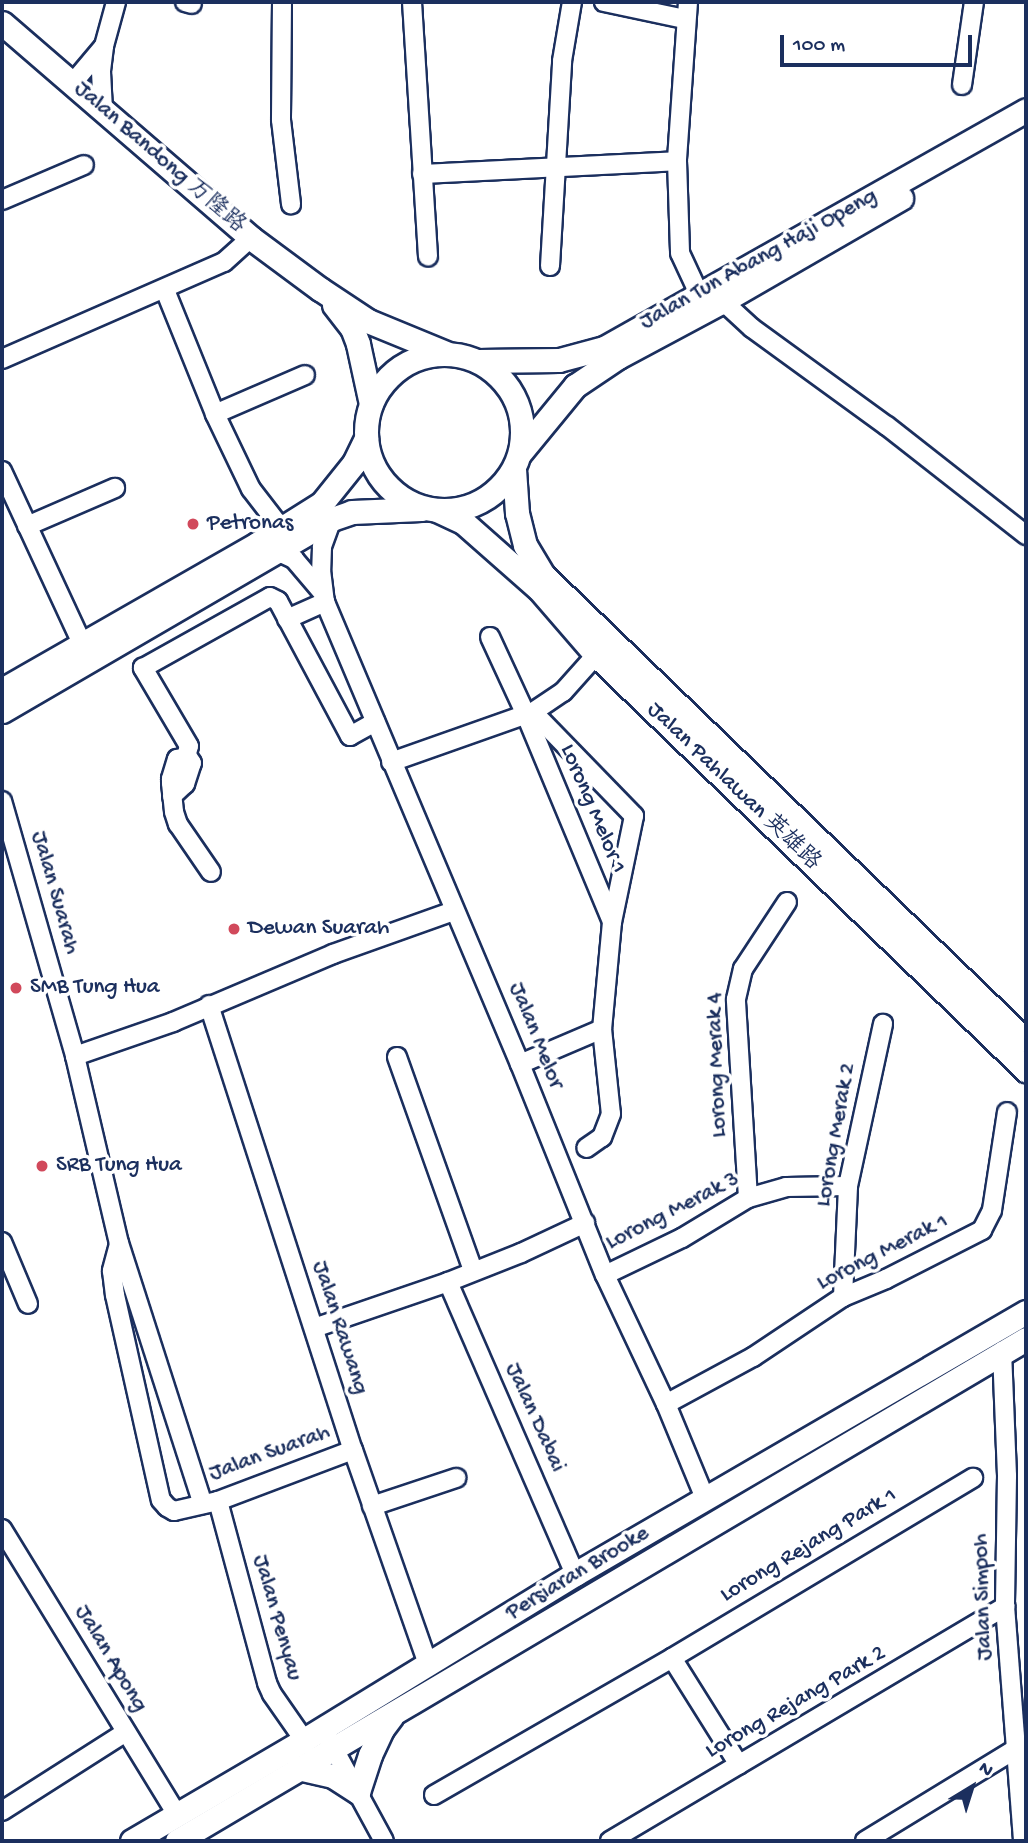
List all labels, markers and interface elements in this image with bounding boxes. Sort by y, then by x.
scale bar [783,21,976,65]
text: 100 m [793,34,845,59]
street label: Jalan Bandong 万隆路 [67,76,251,240]
street label: Jalan Tun Abang Haji Openg [635,183,883,337]
place label: Petronas [207,510,293,538]
marker: Petronas [185,516,201,532]
street label: Jalan Pahlawan 英雄路 [640,697,826,877]
street label: Lorong Melor 1 [552,740,632,878]
street label: Jalan Suarah [23,828,85,958]
place label: Dewan Suarah [248,915,389,943]
marker: Dewan Suarah [226,921,242,937]
place label: SMB Tung Hua [30,974,160,1002]
street label: Jalan Melor [501,979,569,1093]
marker: SMB Tung Hua [8,980,24,996]
street label: Lorong Merak 4 [702,992,734,1138]
street label: Lorong Merak 2 [811,1061,863,1209]
place label: SRB Tung Hua [56,1152,182,1180]
marker: SRB Tung Hua [34,1158,50,1174]
street label: Lorong Merak 3 [602,1166,744,1258]
street label: Lorong Merak 1 [813,1208,953,1298]
street label: Jalan Rawang [304,1258,374,1398]
street label: Jalan Dabai [498,1359,570,1477]
street label: Jalan Suarah [206,1419,334,1489]
street label: Lorong Rejang Park 1 [716,1482,902,1610]
street label: Persiaran Brooke [501,1520,655,1628]
street label: Jalan Simpoh [968,1533,1000,1661]
street label: Jalan Penyau [245,1552,307,1684]
street label: Jalan Apong [67,1600,153,1718]
street label: Lorong Rejang Park 2 [701,1640,891,1766]
north arrow [937,1752,1007,1822]
text: N [973,1757,997,1783]

